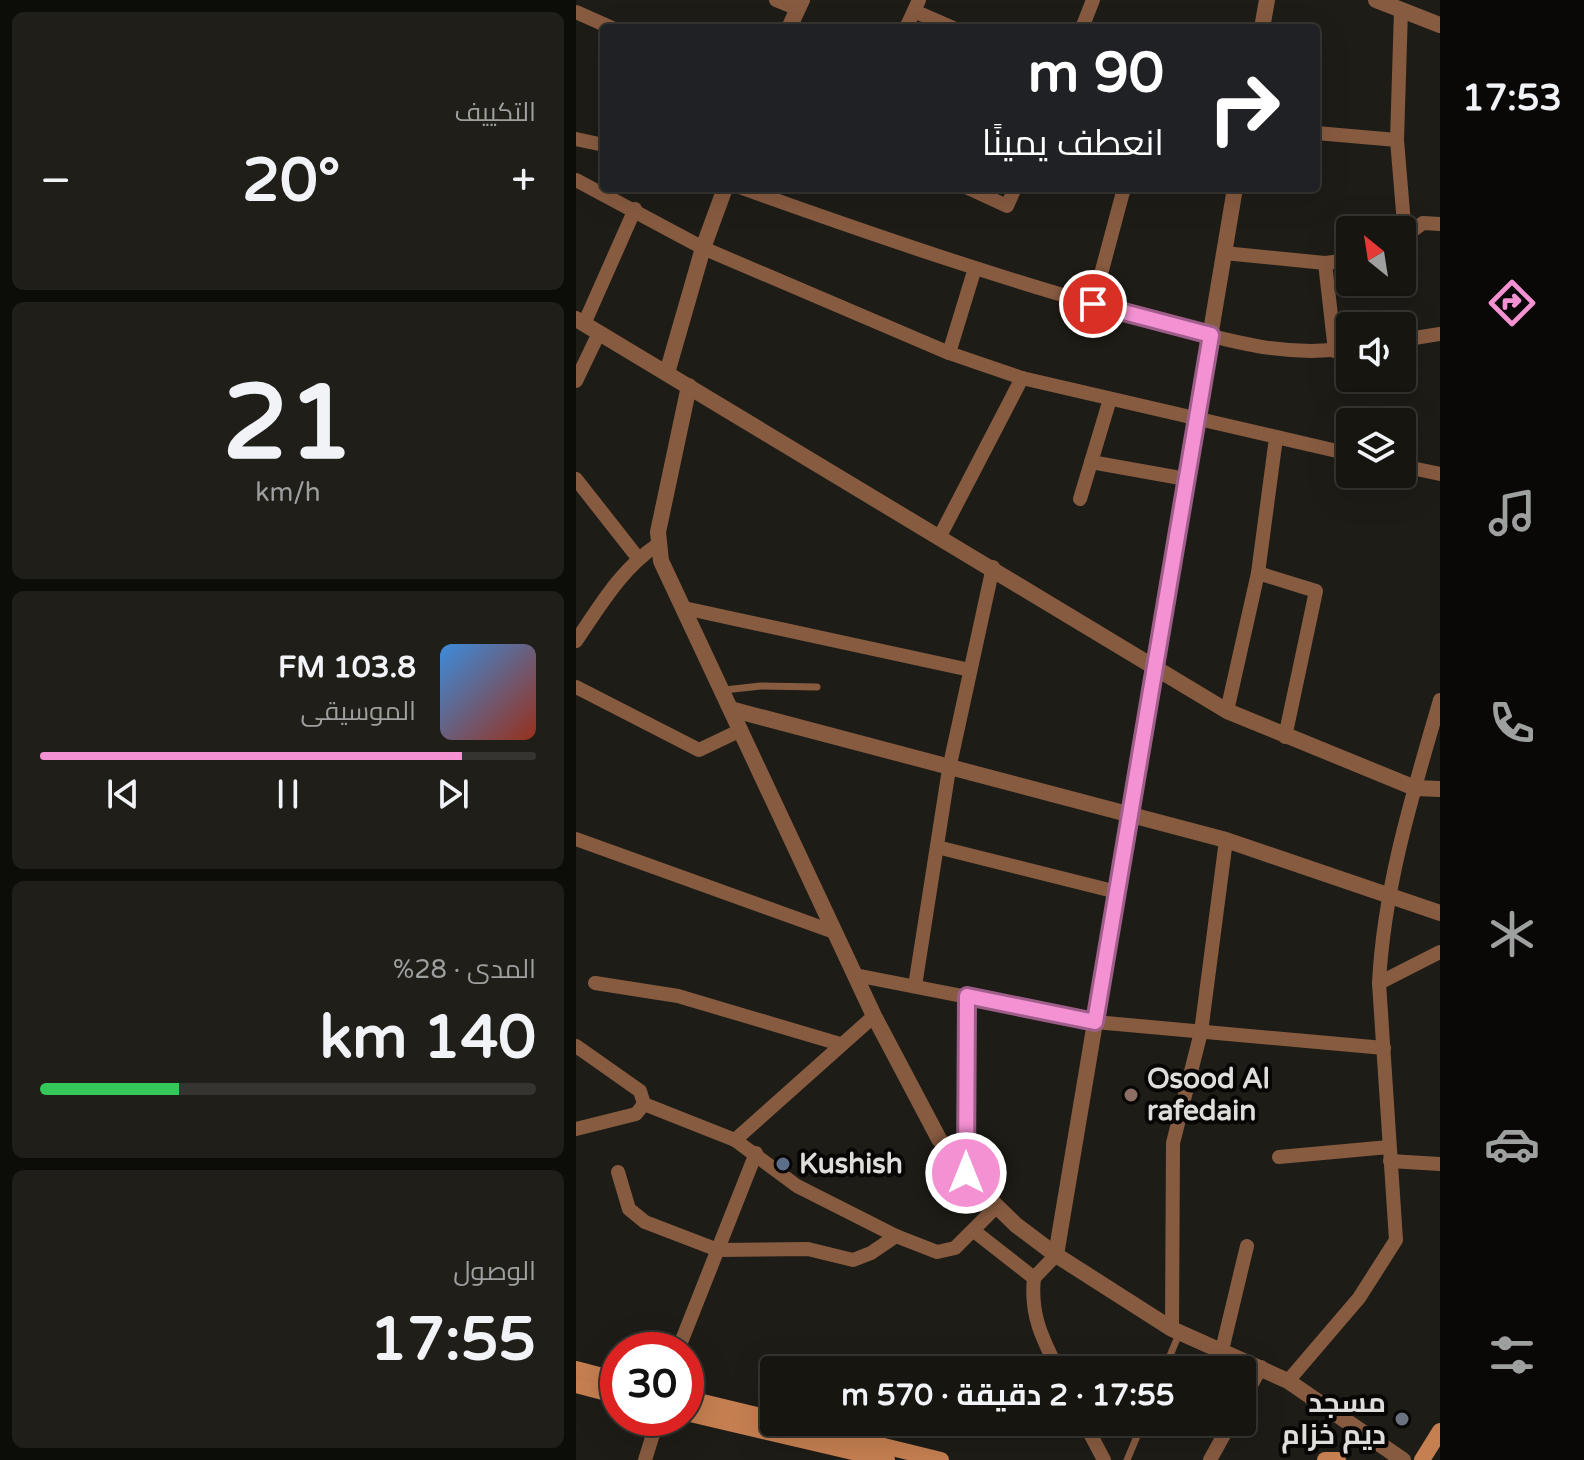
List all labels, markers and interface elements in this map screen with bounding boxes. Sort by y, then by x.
text: 90 m [1028,40,1164,107]
icon: right [1192,56,1296,160]
text: 17:53 [1462,77,1562,120]
text: التكييف [454,97,536,128]
text: انعطف يمينًا [982,122,1164,165]
text: 20° [242,145,340,217]
text: − [40,155,71,208]
text: + [511,155,536,208]
north arrow [1336,216,1416,296]
map controls [1336,216,1416,488]
pin [1059,270,1127,338]
icon: directions [1484,275,1540,331]
icon: arrive [1071,282,1115,326]
button: sound [1336,312,1416,392]
text: 21 [223,362,353,487]
button: layers [1336,408,1416,488]
text: km/h [255,477,321,508]
icon: music [1484,485,1540,541]
text: 103.8 FM [278,649,416,686]
icon: phone [1484,695,1540,751]
text: الموسيقى [301,696,416,727]
icon: previous [101,772,145,816]
icon: pause [266,772,310,816]
icon: next [431,772,475,816]
icon: climate [1484,906,1540,962]
text: المدى · 28% [393,954,536,985]
text: 140 km [320,1002,536,1074]
place label: Osood Al rafedain [1147,1062,1270,1128]
marker: Osood Al rafedain [1122,1086,1140,1104]
icon: car [1484,1116,1540,1172]
position arrow [924,1131,1008,1215]
place label: Kushish [799,1147,903,1181]
marker: Kushish [774,1155,792,1173]
text: الوصول [453,1256,536,1287]
text: 17:55 [370,1304,536,1376]
icon: filters [1484,1327,1540,1383]
speed limit sign: 30 [600,1332,704,1436]
text: 17:55 · 2 دقيقة · 570 m [841,1377,1175,1414]
place label: مسجد ديم خزام [1281,1386,1386,1454]
marker: مسجد ديم خزام [1393,1410,1411,1428]

